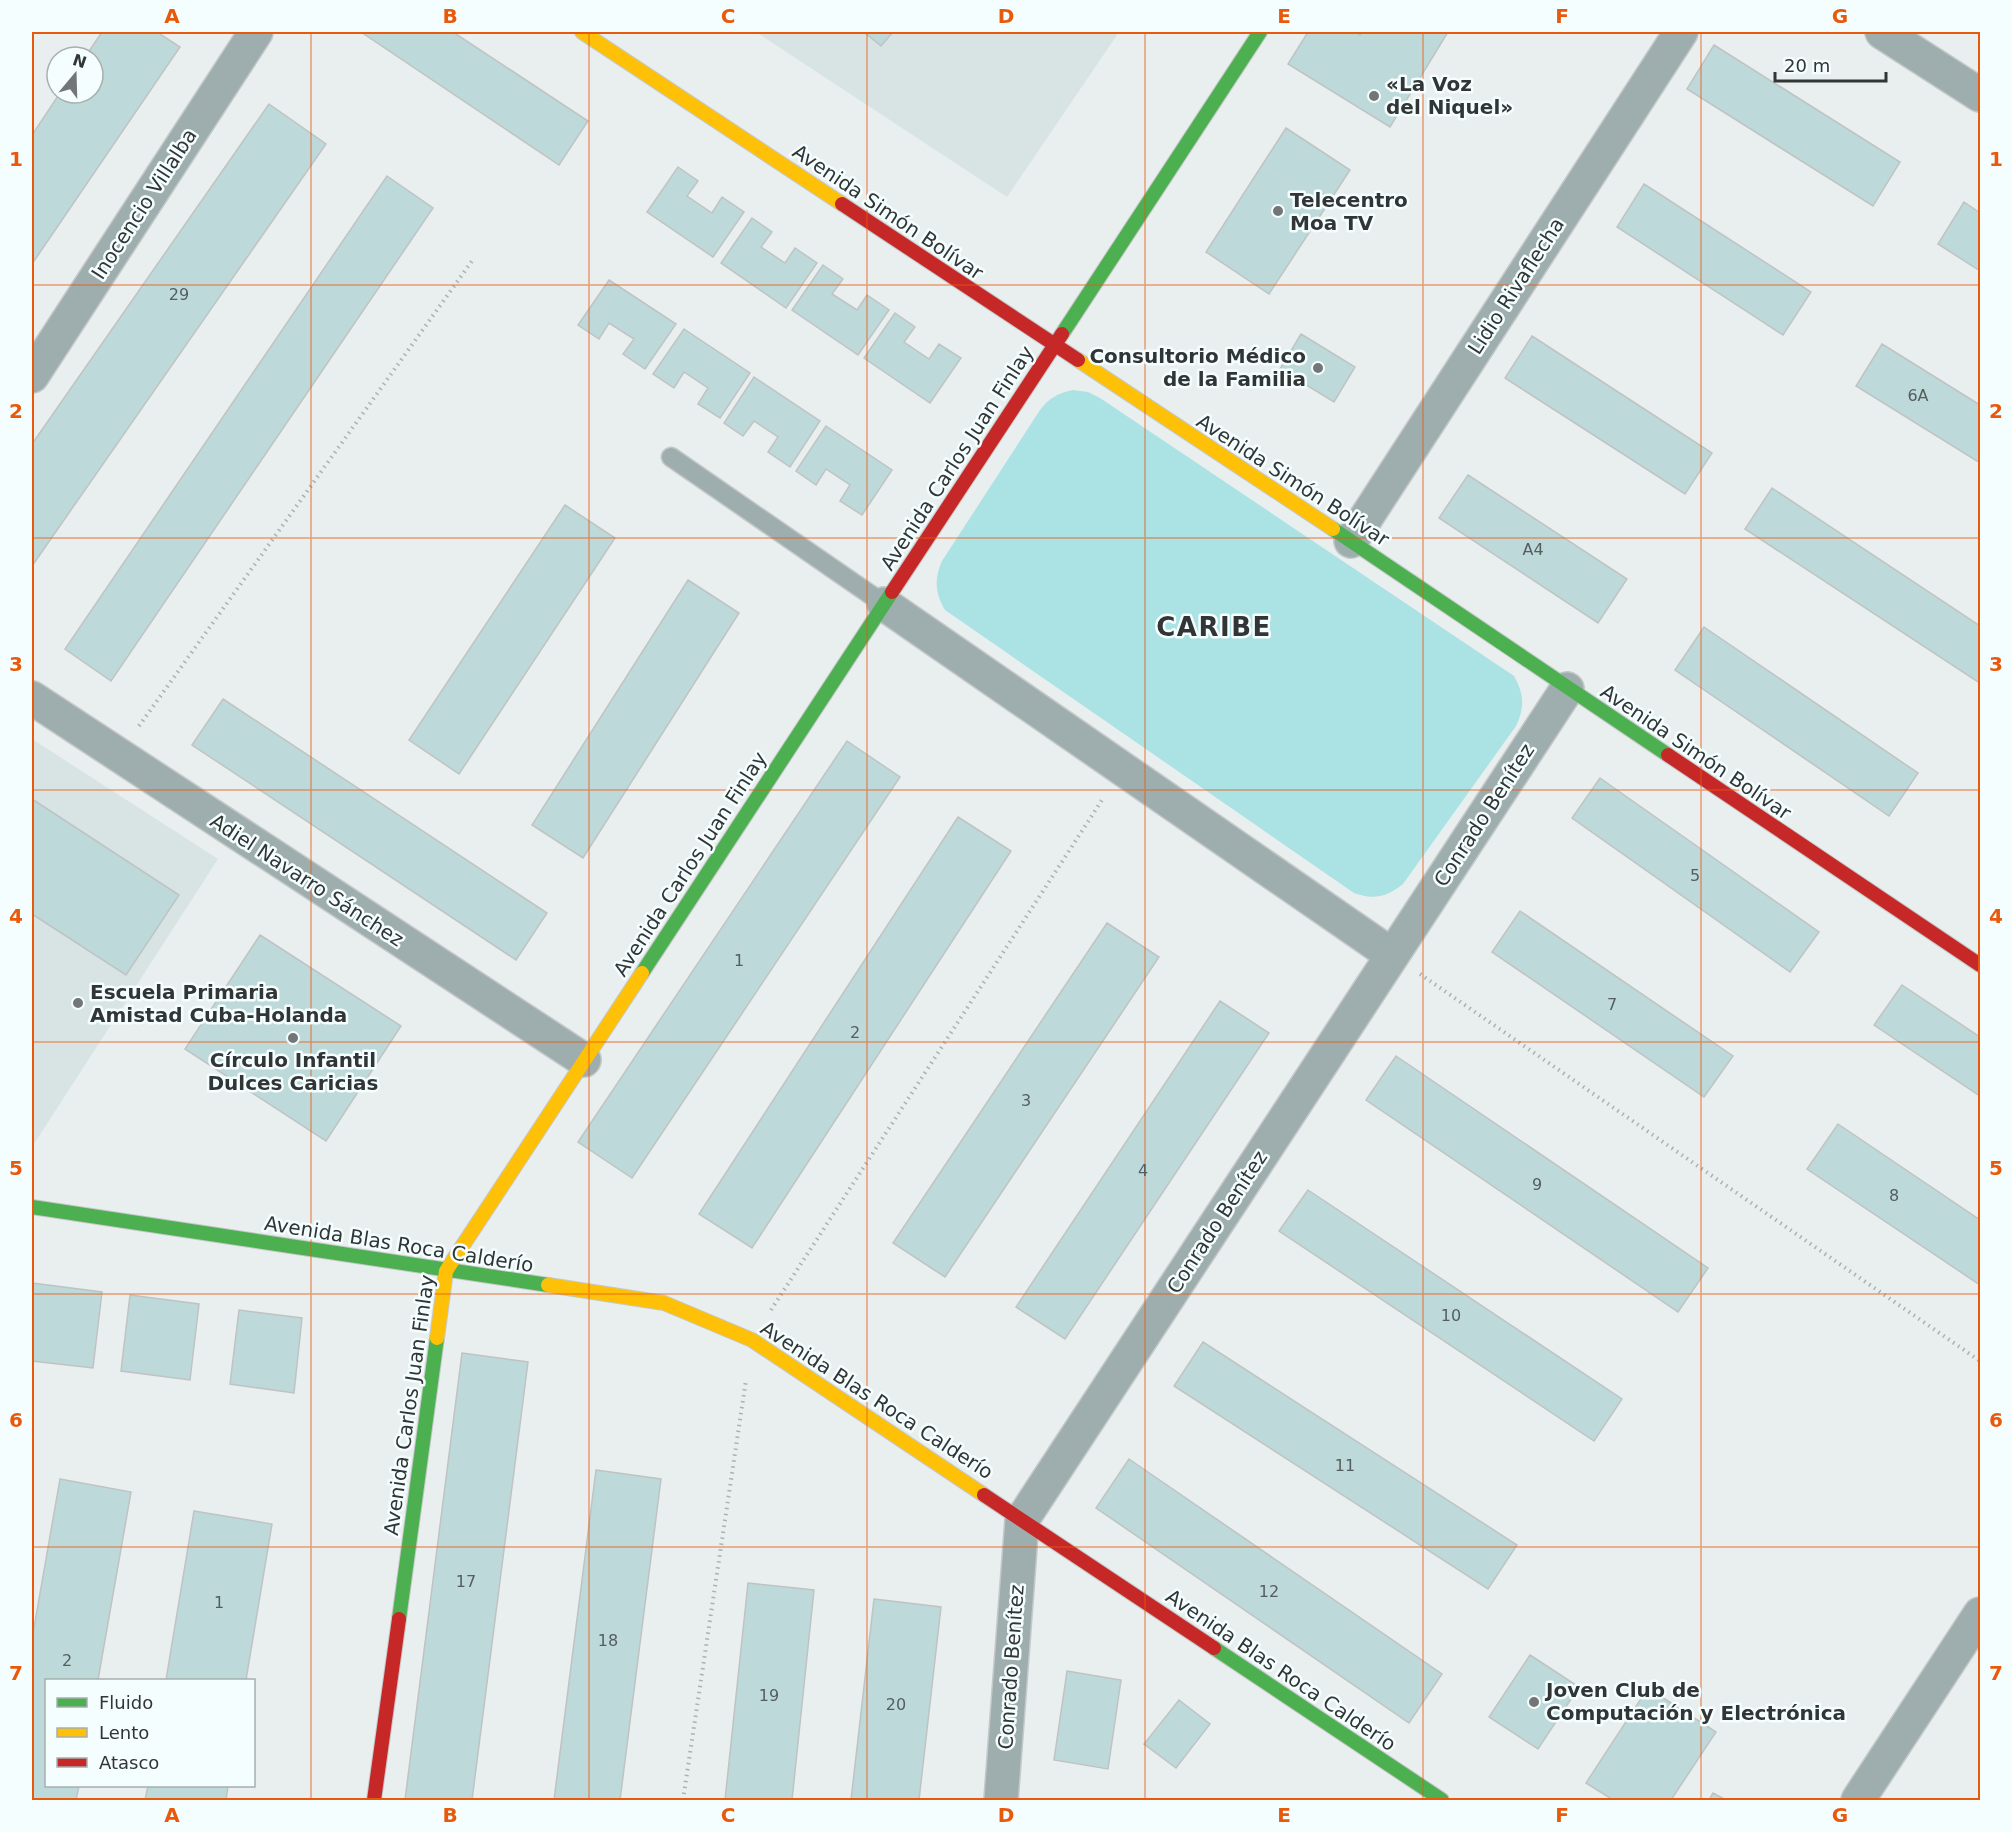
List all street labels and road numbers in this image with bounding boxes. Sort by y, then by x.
street label: Inocencio Villalba [86,124,202,284]
street label: Avenida Simón Bolívar [788,139,988,285]
street label: Lidio Rivaflecha [1463,213,1569,359]
street label: Avenida Carlos Juan Finlay [875,341,1039,575]
street label: Avenida Simón Bolívar [1192,409,1394,552]
street label: Avenida Simón Bolívar [1596,679,1796,825]
street label: Conrado Benítez [1429,739,1539,891]
street label: Avenida Carlos Juan Finlay [608,747,772,981]
street label: Adiel Navarro Sánchez [206,809,408,951]
street label: Conrado Benítez [1162,1146,1272,1298]
street label: Avenida Blas Roca Calderío [263,1211,535,1277]
street label: Avenida Carlos Juan Finlay [379,1273,439,1537]
street label: Avenida Blas Roca Calderío [756,1316,998,1484]
street label: Conrado Benítez [993,1584,1029,1750]
street label: Avenida Blas Roca Calderío [1161,1584,1401,1756]

